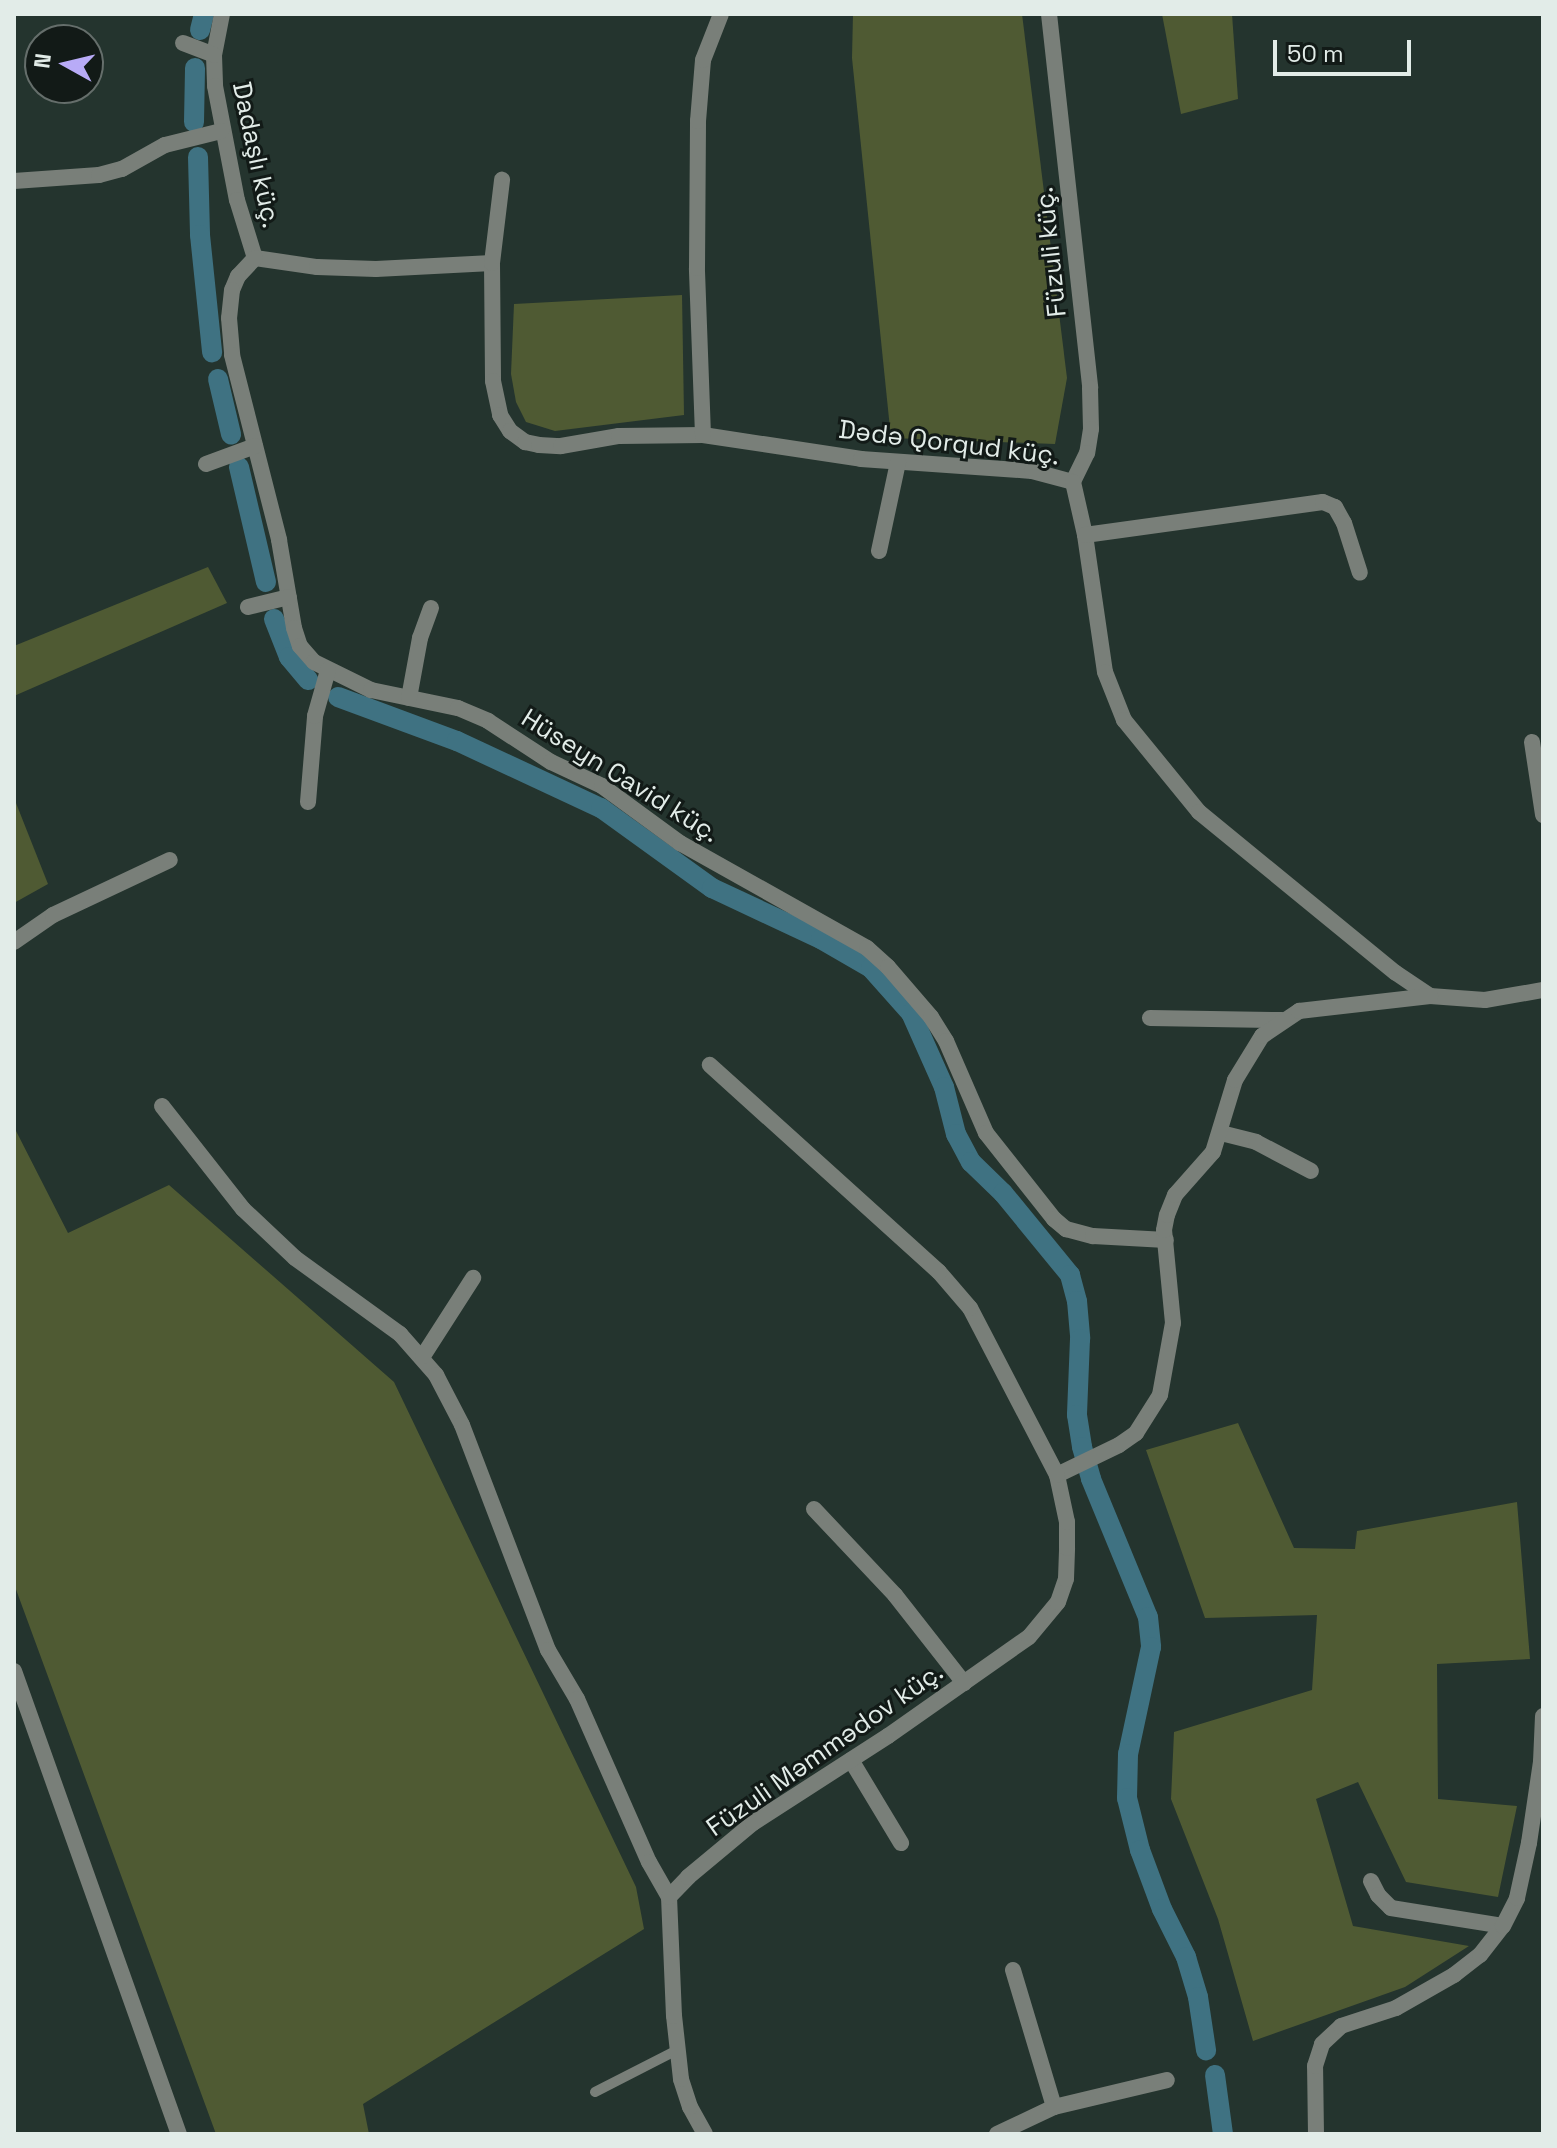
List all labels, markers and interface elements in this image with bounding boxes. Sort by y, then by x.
north arrow [24,24,104,104]
scale bar [1277,24,1415,74]
text: 50 m [1287,38,1344,69]
text: N [27,52,57,70]
street label: Dadaşlı küç. [225,79,287,231]
street label: Füzuli küç. [1029,185,1073,319]
street label: Dədə Qorqud küç. [837,414,1061,472]
street label: Hüseyn Cavid küç. [515,703,725,849]
street label: Füzuli Məmmədov küç. [701,1656,949,1844]

